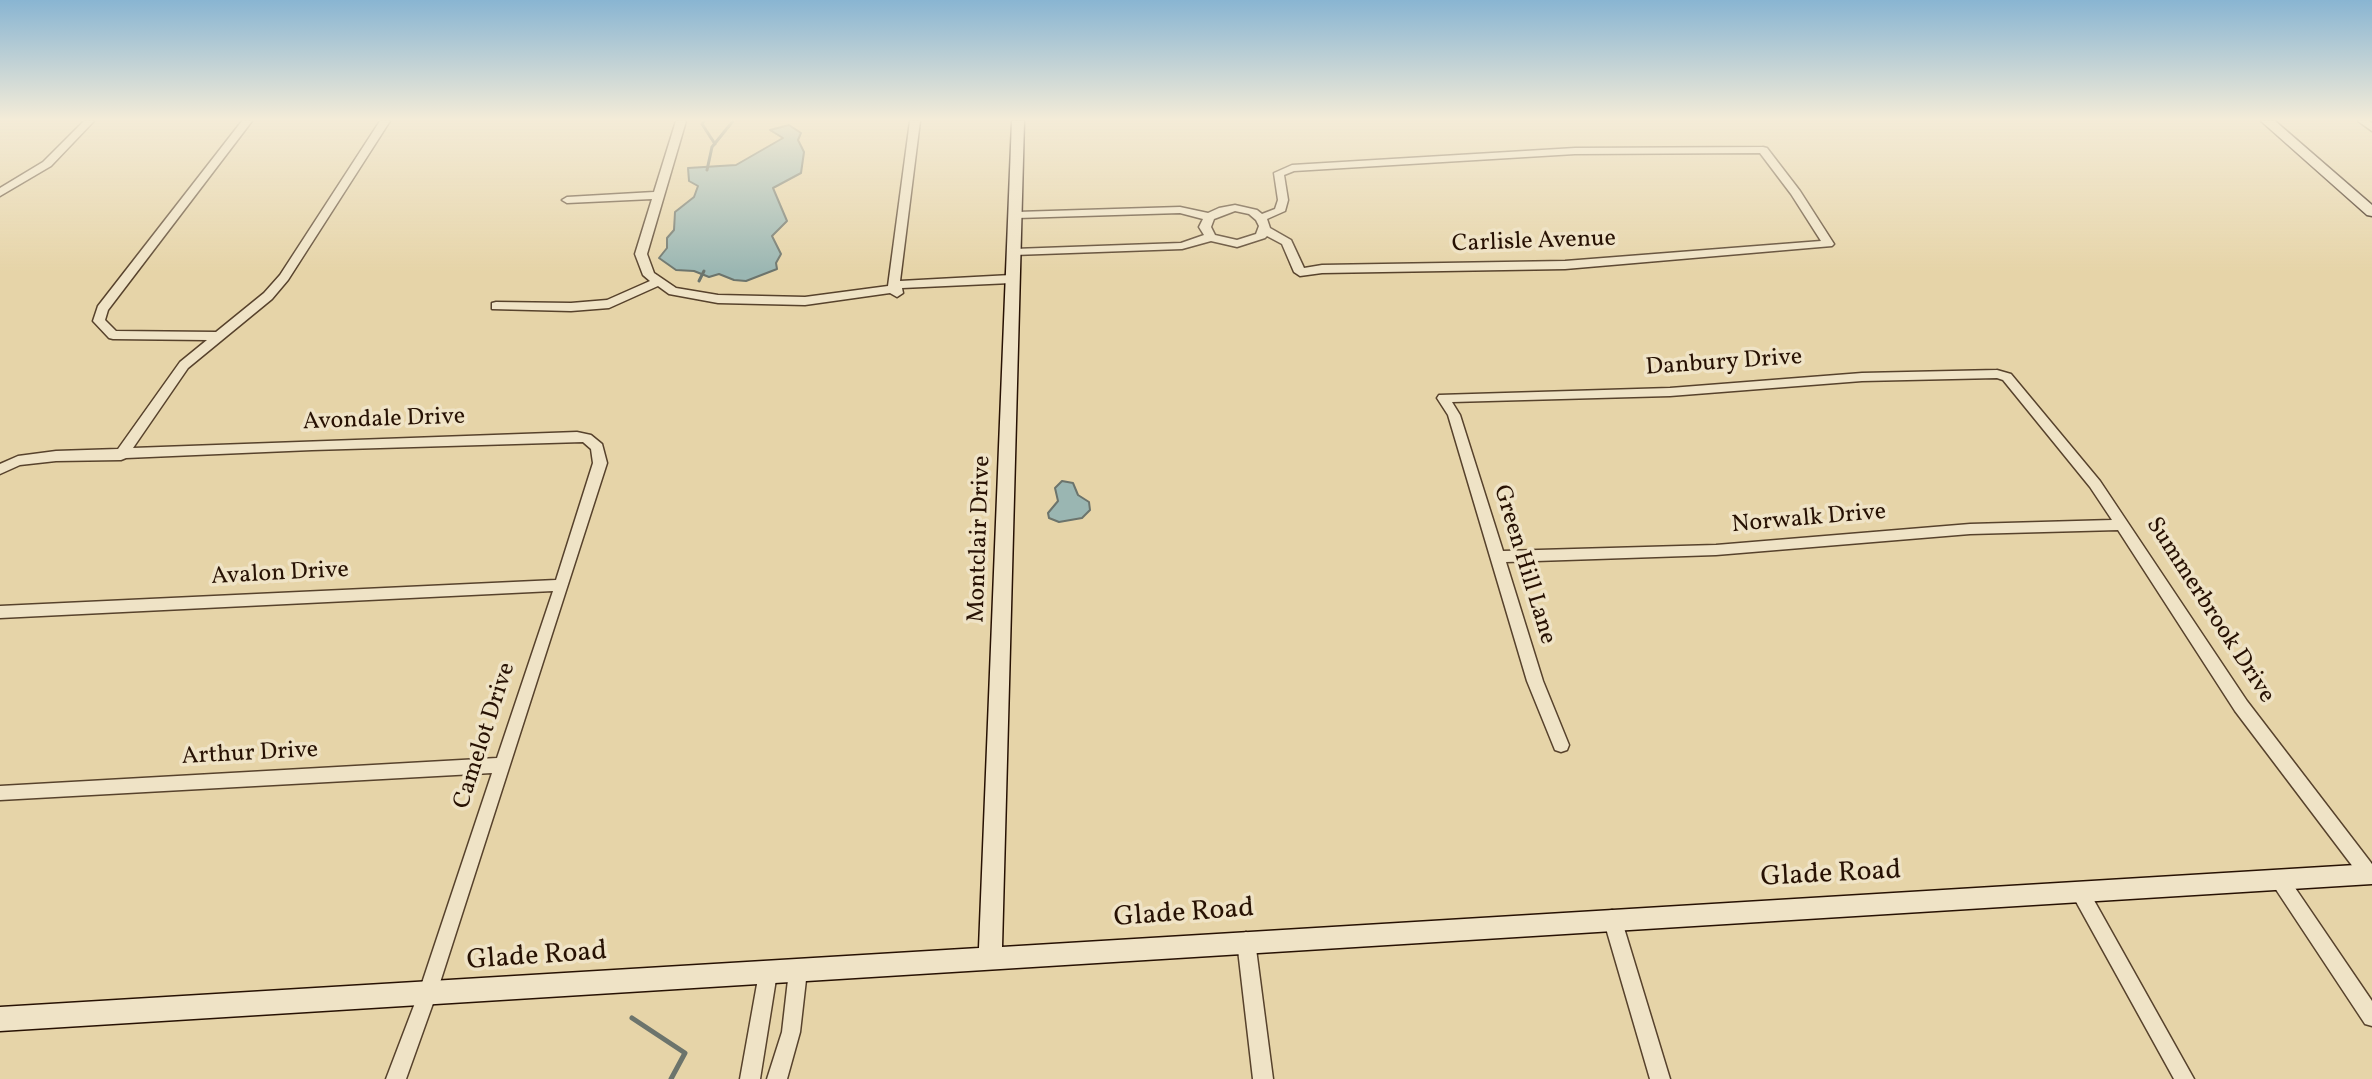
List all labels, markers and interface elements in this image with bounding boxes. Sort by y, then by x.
street label: Carlisle Avenue [1451,226,1617,260]
street label: Danbury Drive [1645,344,1803,384]
street label: Avondale Drive [302,404,466,438]
street label: Montclair Drive [964,455,998,623]
street label: Green Hill Lane [1485,482,1561,648]
street label: Norwalk Drive [1731,499,1887,541]
street label: Summerbrook Drive [2138,513,2280,709]
street label: Avalon Drive [210,557,350,593]
street label: Camelot Drive [449,659,523,813]
street label: Arthur Drive [181,737,319,773]
street label: Glade Road [1760,856,1902,896]
street label: Glade Road [1113,893,1255,937]
street label: Glade Road [466,936,608,980]

